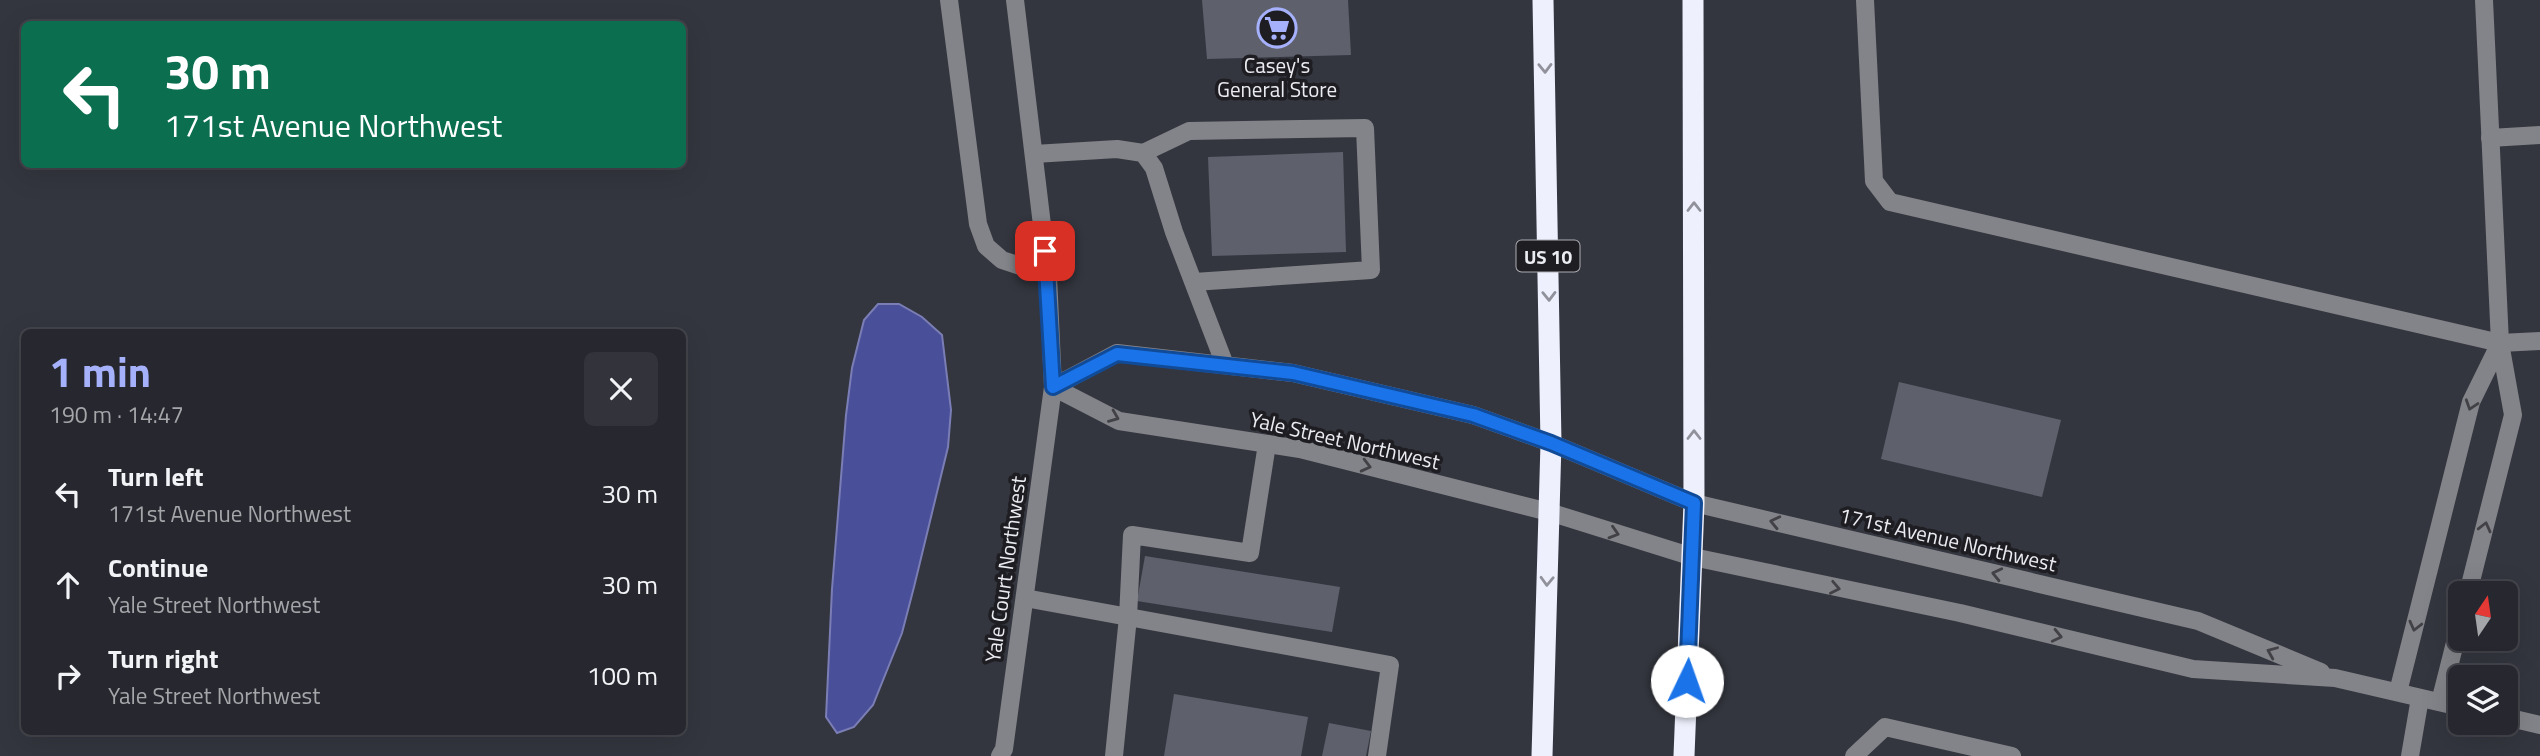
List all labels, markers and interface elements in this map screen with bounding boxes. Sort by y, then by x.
supermarket icon: Casey's General Store [1256,7,1298,49]
text: 30 m [164,33,271,108]
icon: left [49,49,140,140]
place label: Casey's General Store [1217,49,1337,105]
one-way arrow [1537,63,1553,74]
text: 171st Avenue Northwest [164,101,502,149]
one-way arrow [1686,201,1702,212]
pin [1015,221,1075,281]
icon: arrive [1026,232,1064,270]
road number: US 10 [1516,240,1580,272]
one-way arrow [1541,291,1557,301]
text: 1 min [49,339,151,403]
button: close [584,352,658,426]
text: 190 m · 14:47 [49,397,184,432]
one-way arrow [2465,399,2480,411]
street label: Yale Street Northwest [1247,403,1444,478]
one-way arrow [1107,409,1119,423]
one-way arrow [1686,429,1702,439]
text: Turn left [108,457,203,496]
one-way arrow [1360,458,1372,472]
street label: Yale Court Northwest [976,473,1034,664]
text: 30 m [601,474,658,513]
icon: left [49,475,87,513]
text: 171st Avenue Northwest [108,496,351,531]
street label: 171st Avenue Northwest [1836,498,2060,580]
one-way arrow [1769,515,1781,530]
one-way arrow [2477,521,2491,533]
one-way arrow [1608,524,1620,539]
text: Continue [108,548,208,587]
text: 30 m [601,565,658,604]
icon: ahead [49,566,87,604]
one-way arrow [1991,567,2003,582]
one-way arrow [1539,576,1555,586]
one-way arrow [1829,579,1841,594]
north arrow [2448,581,2518,651]
map controls [2448,581,2518,735]
text: Yale Street Northwest [108,587,320,622]
one-way arrow [2409,619,2423,631]
one-way arrow [2051,628,2063,642]
text: Turn right [108,639,219,678]
position arrow [1650,644,1724,718]
one-way arrow [2267,646,2279,660]
text: 100 m [587,656,658,695]
icon: right [49,657,87,695]
button: layers [2448,665,2518,735]
text: Yale Street Northwest [108,678,320,713]

